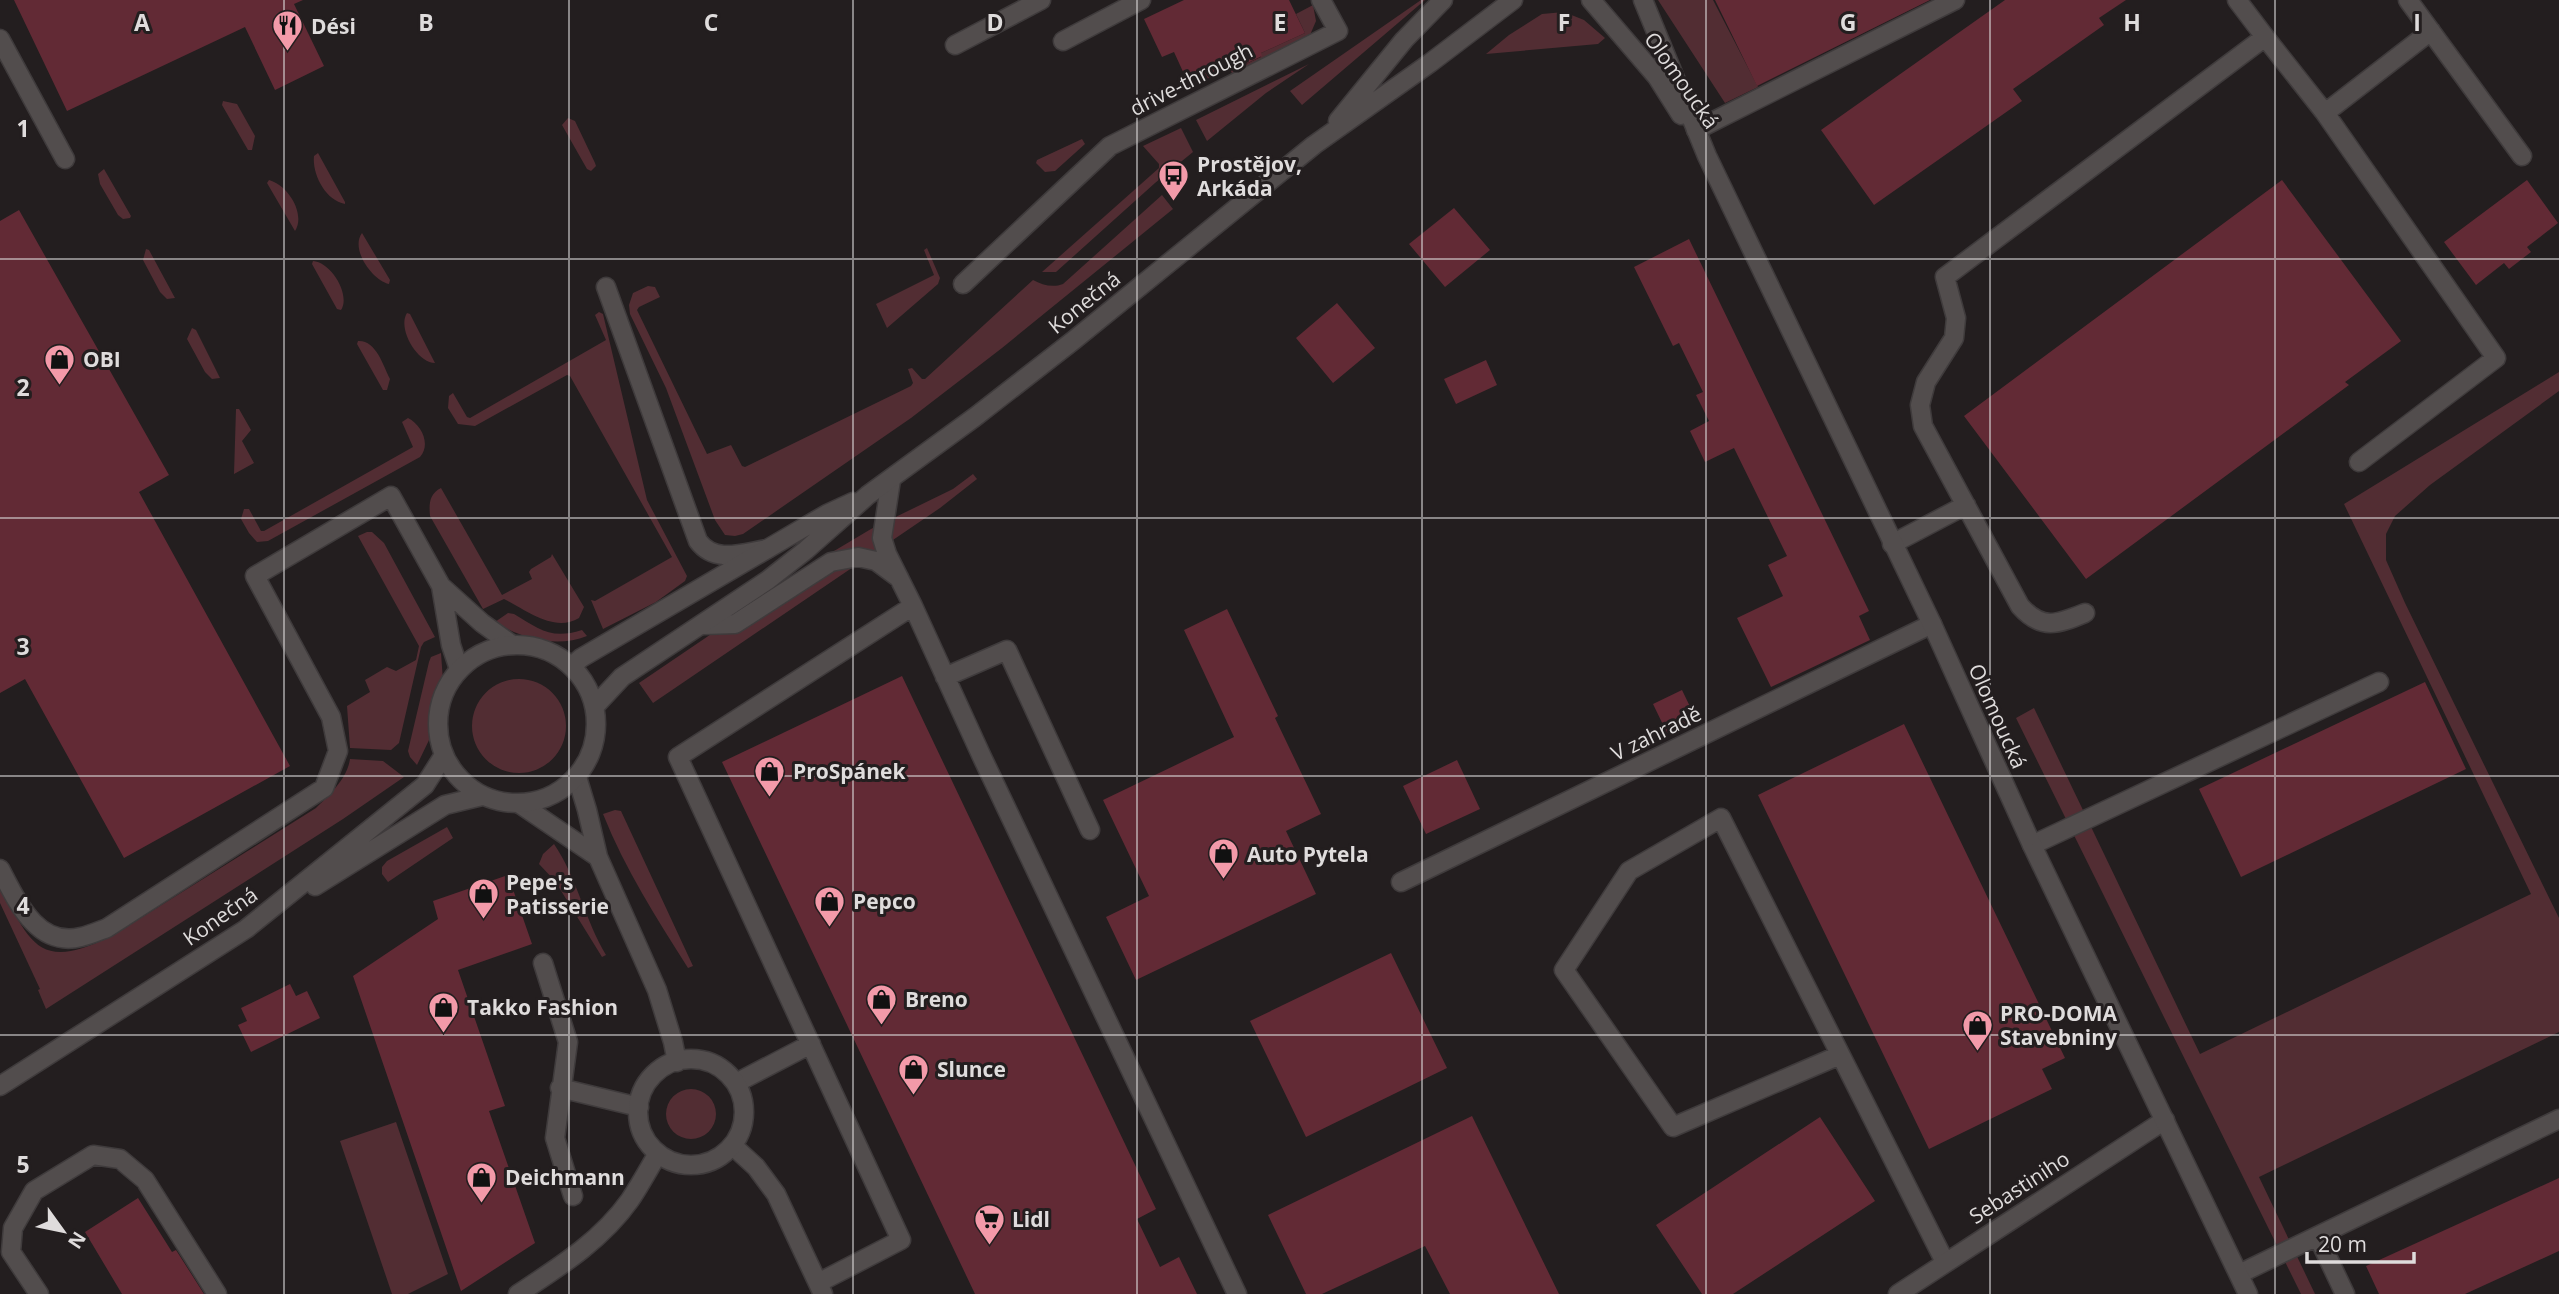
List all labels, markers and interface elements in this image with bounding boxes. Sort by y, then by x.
text: A [134,6,150,38]
text: B [418,6,434,38]
text: C [704,6,718,38]
text: D [986,6,1004,38]
text: E [1274,6,1286,38]
text: F [1558,6,1570,38]
text: G [1840,6,1856,38]
text: H [2123,6,2141,38]
text: I [2413,6,2421,38]
restaurant icon: Dési [271,9,305,53]
place label: Dési [311,12,356,40]
street label: Olomoucká [1638,26,1726,134]
street label: drive-through [1125,36,1257,122]
text: 1 [16,112,30,144]
place label: Prostějov, Arkáda [1197,150,1302,202]
bus stop icon: Prostějov, Arkáda [1157,159,1191,203]
street label: Konečná [1042,264,1126,340]
shop icon: OBI [43,342,77,386]
place label: OBI [83,345,121,373]
text: 2 [16,371,30,403]
text: 3 [16,630,30,662]
street label: Olomoucká [1962,659,2034,773]
street label: V zahradě [1606,699,1706,767]
shop icon: ProSpánek [753,754,787,798]
place label: ProSpánek [793,757,906,785]
shop icon: Auto Pytela [1207,837,1241,881]
place label: Auto Pytela [1247,840,1369,868]
place label: Pepe's Patisserie [506,868,609,920]
shop icon: Pepe's Patisserie [466,877,500,921]
street label: Konečná [177,880,263,952]
shop icon: Pepco [813,884,847,928]
place label: Pepco [853,887,916,915]
text: 4 [16,889,30,921]
shop icon: Breno [865,982,899,1026]
place label: Breno [905,985,968,1013]
shop icon: Takko Fashion [427,990,461,1034]
place label: Takko Fashion [467,993,618,1021]
place label: PRO-DOMA Stavebniny [2000,999,2118,1051]
shop icon: PRO-DOMA Stavebniny [1960,1008,1994,1052]
shop icon: Slunce [897,1052,931,1096]
place label: Slunce [937,1055,1006,1083]
street label: Sebastiniho [1963,1144,2075,1230]
text: 5 [16,1148,30,1180]
shop icon: Deichmann [465,1160,499,1204]
place label: Deichmann [505,1163,625,1191]
north arrow [28,1196,98,1266]
supermarket icon: Lidl [972,1202,1006,1246]
place label: Lidl [1012,1205,1050,1233]
scale bar [2307,1220,2414,1264]
text: N [62,1227,92,1254]
text: 20 m [2318,1230,2367,1258]

